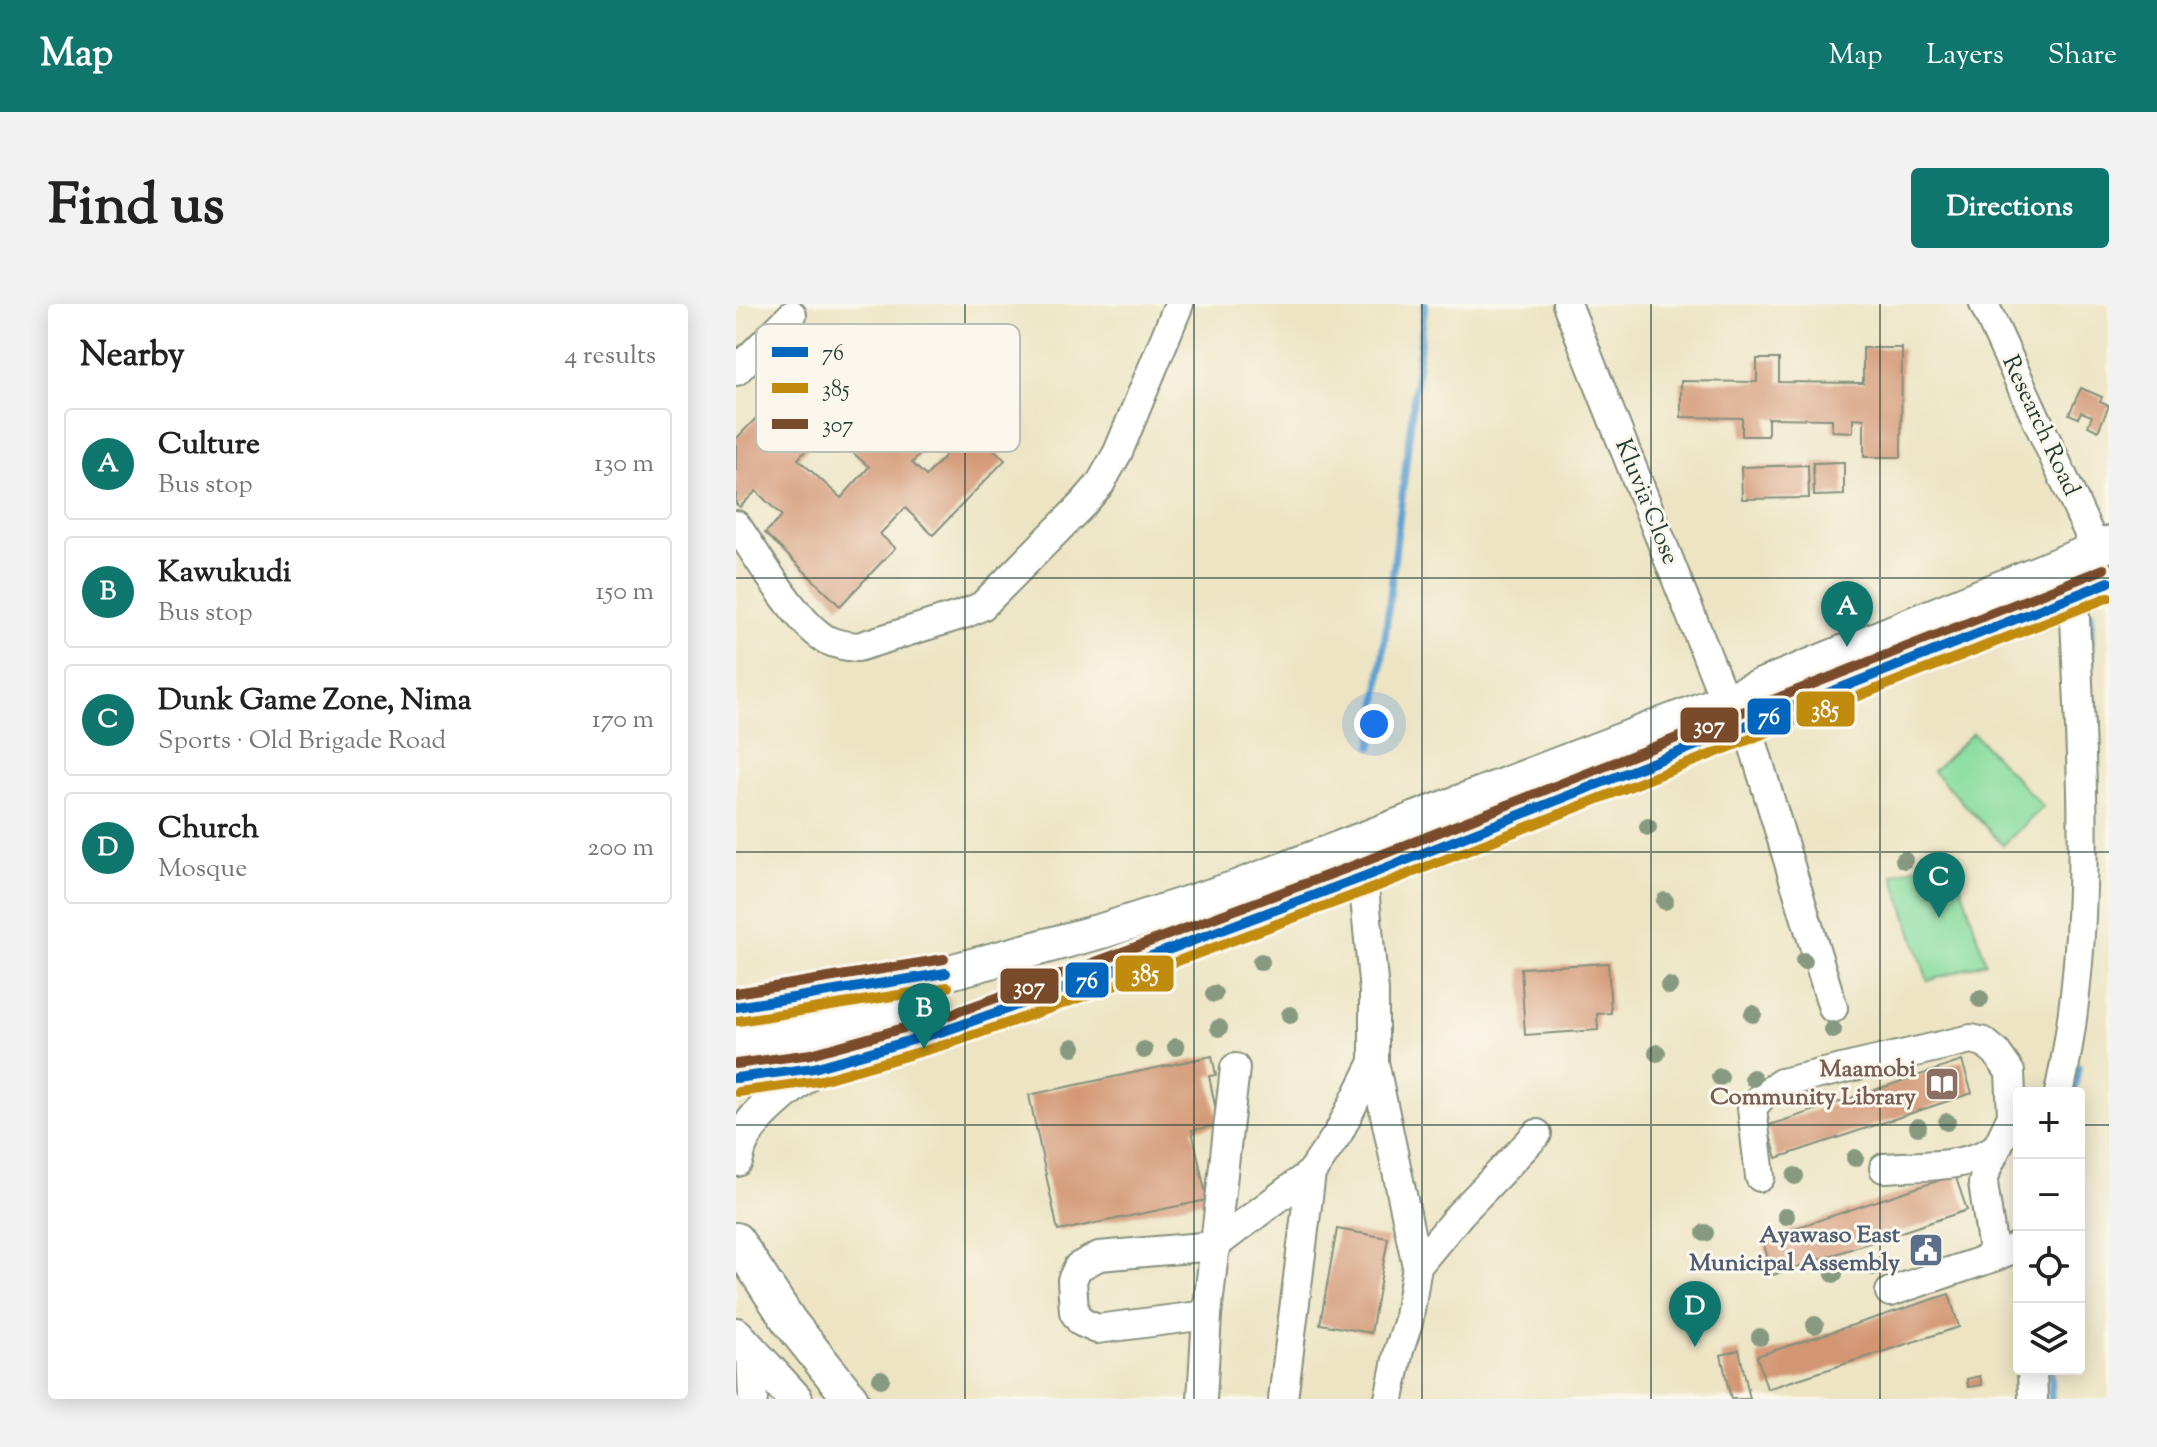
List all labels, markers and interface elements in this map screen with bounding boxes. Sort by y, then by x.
text: Map [40,29,113,83]
text: Map [1829,36,1882,76]
text: Layers [1926,36,2004,76]
text: Share [2048,36,2117,76]
text: Find us [48,168,224,249]
button: Directions [1911,168,2109,248]
legend [756,324,1020,452]
text: Nearby [80,332,185,381]
text: 4 results [564,338,656,375]
text: 76 [822,339,844,371]
street label: Research Road [1992,350,2088,502]
text: 385 [822,375,850,407]
text: 307 [822,411,853,443]
text: Culture [158,424,260,467]
street label: Kluvia Close [1605,434,1687,570]
text: A [97,446,119,483]
text: 130 m [594,446,654,483]
text: Bus stop [158,467,253,504]
text: Kawukudi [158,552,291,595]
text: B [100,574,116,611]
text: 150 m [595,574,654,611]
pin: A [1821,581,1873,647]
text: Bus stop [158,595,253,632]
text: Dunk Game Zone, Nima [158,680,472,723]
line badge: 385 [1795,690,1856,728]
text: 385 [1811,696,1839,728]
line badge: 76 [1746,697,1792,736]
text: C [98,702,118,739]
text: 170 m [592,702,654,739]
text: 76 [1758,703,1780,735]
your location [1354,704,1394,744]
line badge: 307 [1679,706,1740,744]
text: 307 [1693,712,1726,744]
text: Sports · Old Brigade Road [158,723,446,760]
text: Church [158,808,259,851]
text: D [98,830,118,867]
text: 200 m [587,830,654,867]
text: Mosque [158,851,247,888]
pin: C [1913,852,1965,918]
line badge: 385 [1114,954,1175,993]
text: 385 [1131,960,1159,992]
line badge: 76 [1064,961,1110,999]
line badge: 307 [999,967,1060,1005]
text: 76 [1076,967,1098,999]
text: 307 [1013,973,1046,1005]
pin: B [898,983,950,1049]
place label: Maamobi Community Library [1710,1053,1916,1115]
library icon: Maamobi Community Library [1923,1065,1961,1103]
map controls [2013,1087,2085,1375]
button: + [2013,1087,2085,1159]
button: − [2013,1159,2085,1231]
place label: Ayawaso East Municipal Assembly [1689,1219,1901,1281]
public building icon: Ayawaso East Municipal Assembly [1907,1231,1945,1269]
button: locate [2013,1231,2085,1303]
pin: D [1669,1281,1721,1347]
button: layers [2013,1303,2085,1375]

